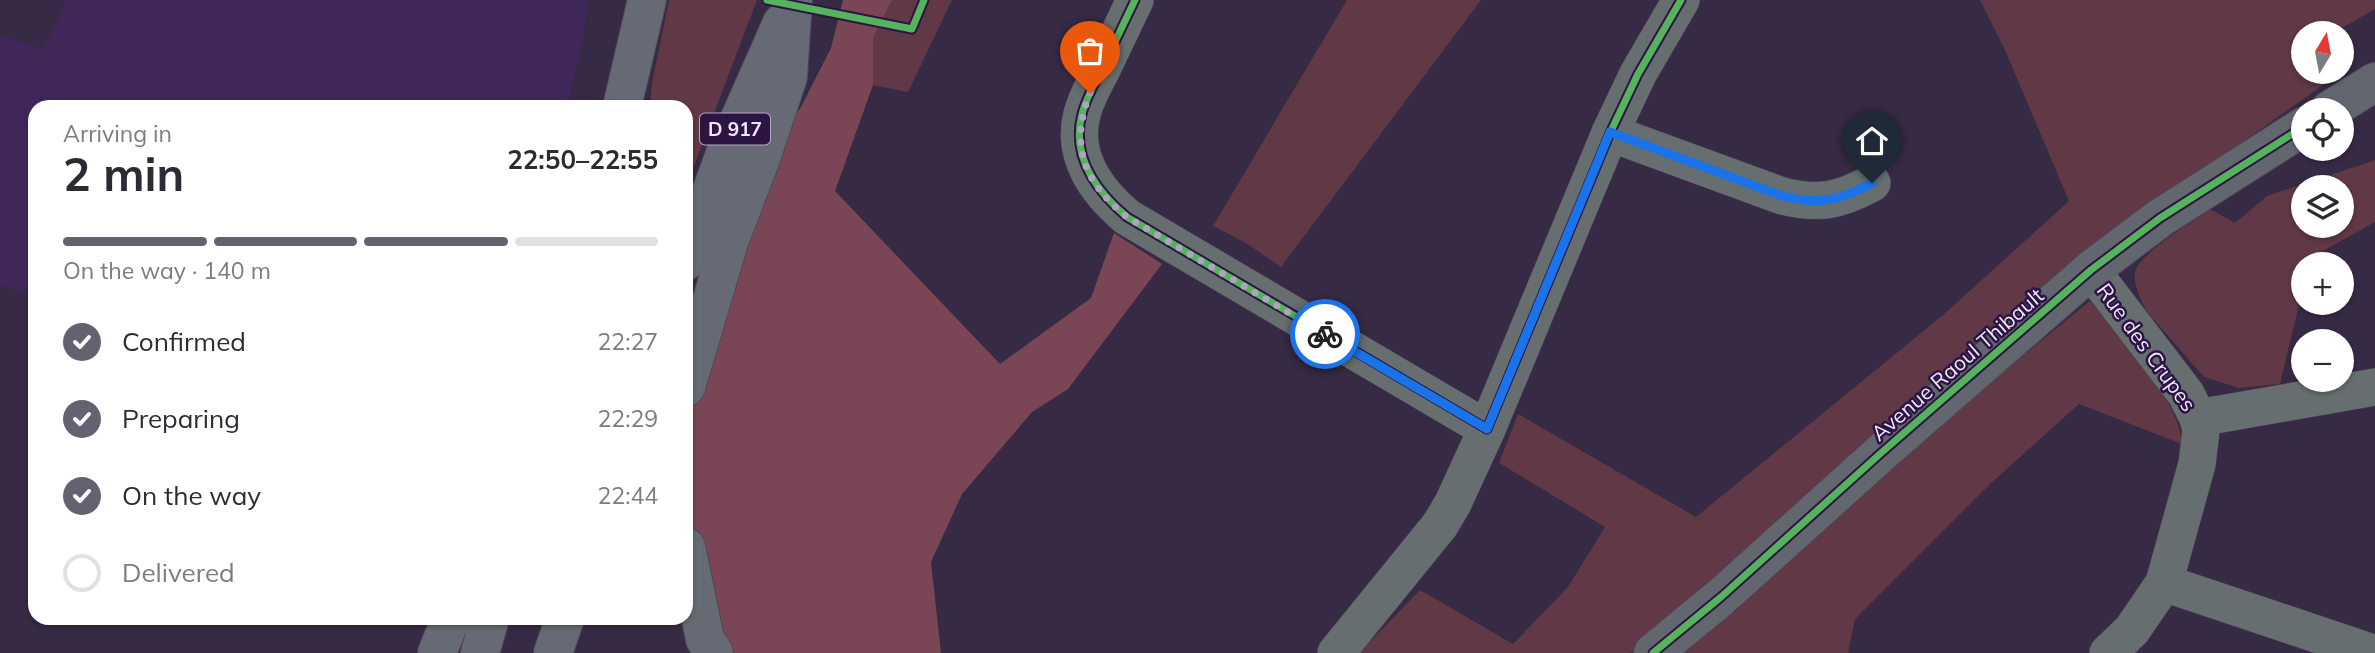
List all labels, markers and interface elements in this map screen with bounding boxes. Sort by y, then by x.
pin [1060,21,1120,93]
north arrow [2291,21,2354,84]
map controls [2291,21,2354,392]
icon: bag [1071,32,1109,70]
button: locate [2291,98,2354,161]
pin [1842,111,1902,183]
road number: D 917 [700,113,770,144]
text: Arriving in [63,119,172,148]
icon: home [1853,122,1891,160]
text: 22:50–22:55 [507,143,658,176]
text: 2 min [63,145,184,203]
button: layers [2291,175,2354,238]
button: + [2291,252,2354,315]
text: On the way · 140 m [63,256,271,285]
street label: Rue des Crupes [2092,278,2202,416]
street label: Avenue Raoul Thibault [1865,282,2049,446]
courier [1290,299,1360,369]
icon: bike [1306,315,1344,353]
icon: check [63,323,101,361]
text: Confirmed [122,325,246,358]
text: 22:27 [598,327,658,356]
button: − [2291,329,2354,392]
icon: check [63,400,101,438]
text: Preparing [122,402,240,435]
text: 22:29 [598,404,658,433]
icon: check [63,477,101,515]
text: On the way [122,479,261,512]
text: 22:44 [598,481,658,510]
text: Delivered [122,556,235,589]

